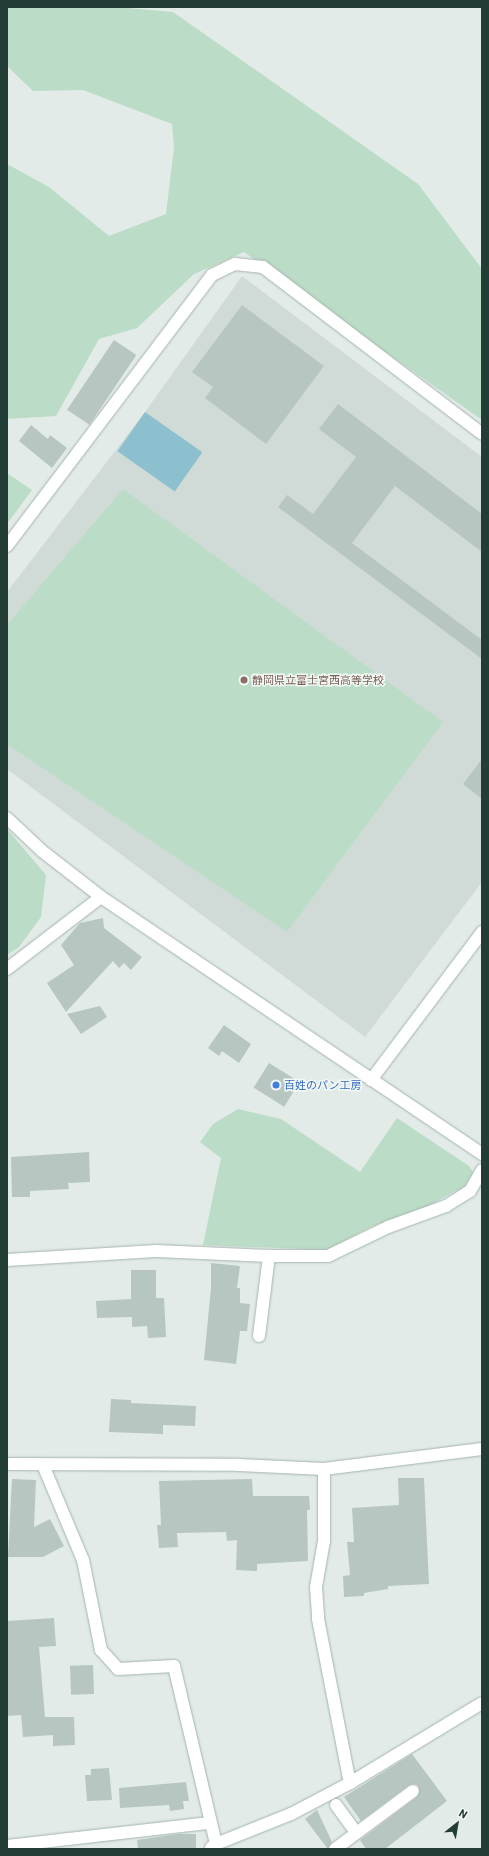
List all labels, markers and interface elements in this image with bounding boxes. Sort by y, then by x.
place label: 静岡県立富士宮西高等学校 [252,673,384,687]
marker: 静岡県立富士宮西高等学校 [239,675,249,685]
place label: 百姓のパン工房 [284,1078,361,1092]
marker: 百姓のパン工房 [271,1080,281,1090]
north arrow [437,1804,477,1844]
text: N [457,1806,470,1821]

